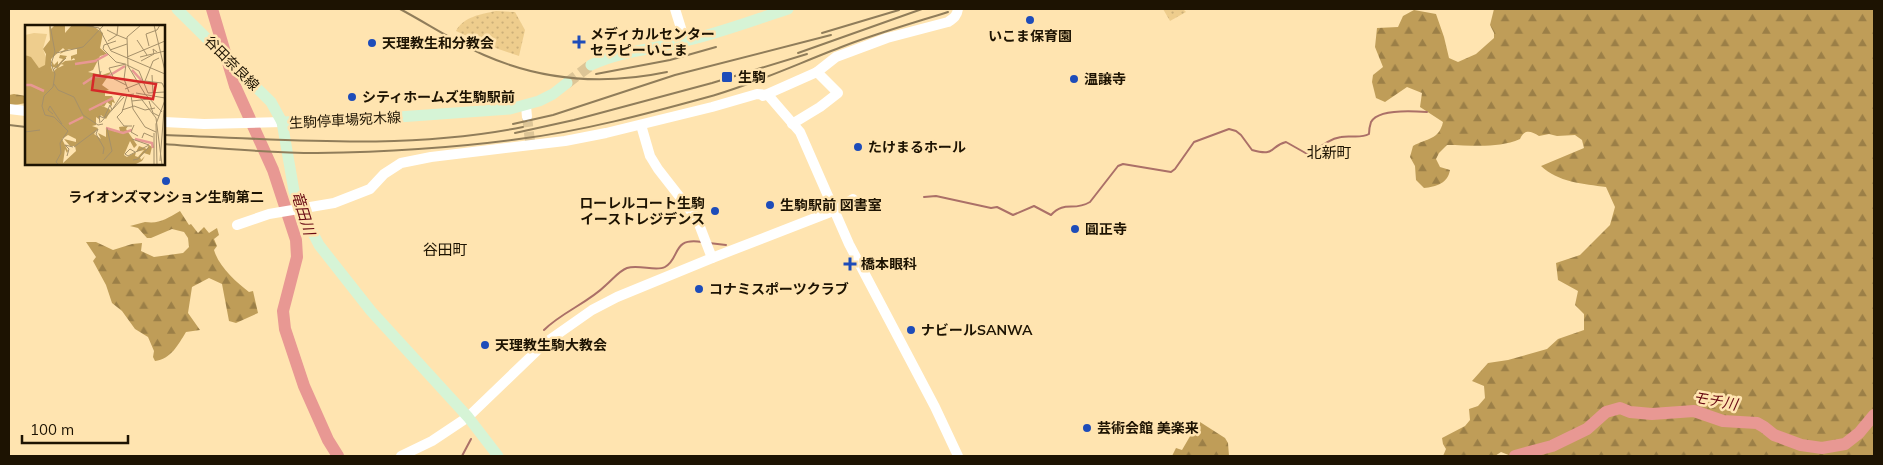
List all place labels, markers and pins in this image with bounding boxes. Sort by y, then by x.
marker: いこま保育園 [1024,14,1036,26]
place label: メディカルセンター セラピーいこま [590,25,715,59]
place label: いこま保育園 [988,27,1072,45]
place label: 天理教生和分教会 [382,34,494,52]
marker: メディカルセンター セラピーいこま [572,35,586,49]
marker: 天理教生和分教会 [366,37,378,49]
place label: 生駒 [738,68,766,86]
marker: 生駒 [720,70,734,84]
place label: 温譲寺 [1084,70,1126,88]
marker: 温譲寺 [1068,73,1080,85]
place label: シティホームズ生駒駅前 [362,88,515,106]
marker: シティホームズ生駒駅前 [346,91,358,103]
place label: たけまるホール [868,138,966,156]
marker: たけまるホール [852,141,864,153]
marker: ライオンズマンション生駒第二 [160,175,172,187]
place label: ライオンズマンション生駒第二 [68,188,264,206]
place label: ローレルコート生駒 イーストレジデンス [579,194,705,228]
place label: 生駒駅前 図書室 [780,196,882,214]
marker: 生駒駅前 図書室 [764,199,776,211]
marker: ローレルコート生駒 イーストレジデンス [709,205,721,217]
place label: 圓正寺 [1085,220,1127,238]
marker: 圓正寺 [1069,223,1081,235]
place label: 橋本眼科 [861,255,917,273]
marker: 橋本眼科 [843,257,857,271]
place label: コナミスポーツクラブ [709,280,849,298]
marker: コナミスポーツクラブ [693,283,705,295]
place label: ナビールSANWA [921,321,1033,339]
marker: ナビールSANWA [905,324,917,336]
place label: 天理教生駒大教会 [495,336,607,354]
marker: 天理教生駒大教会 [479,339,491,351]
place label: 芸術会館 美楽来 [1097,419,1199,437]
marker: 芸術会館 美楽来 [1081,422,1093,434]

